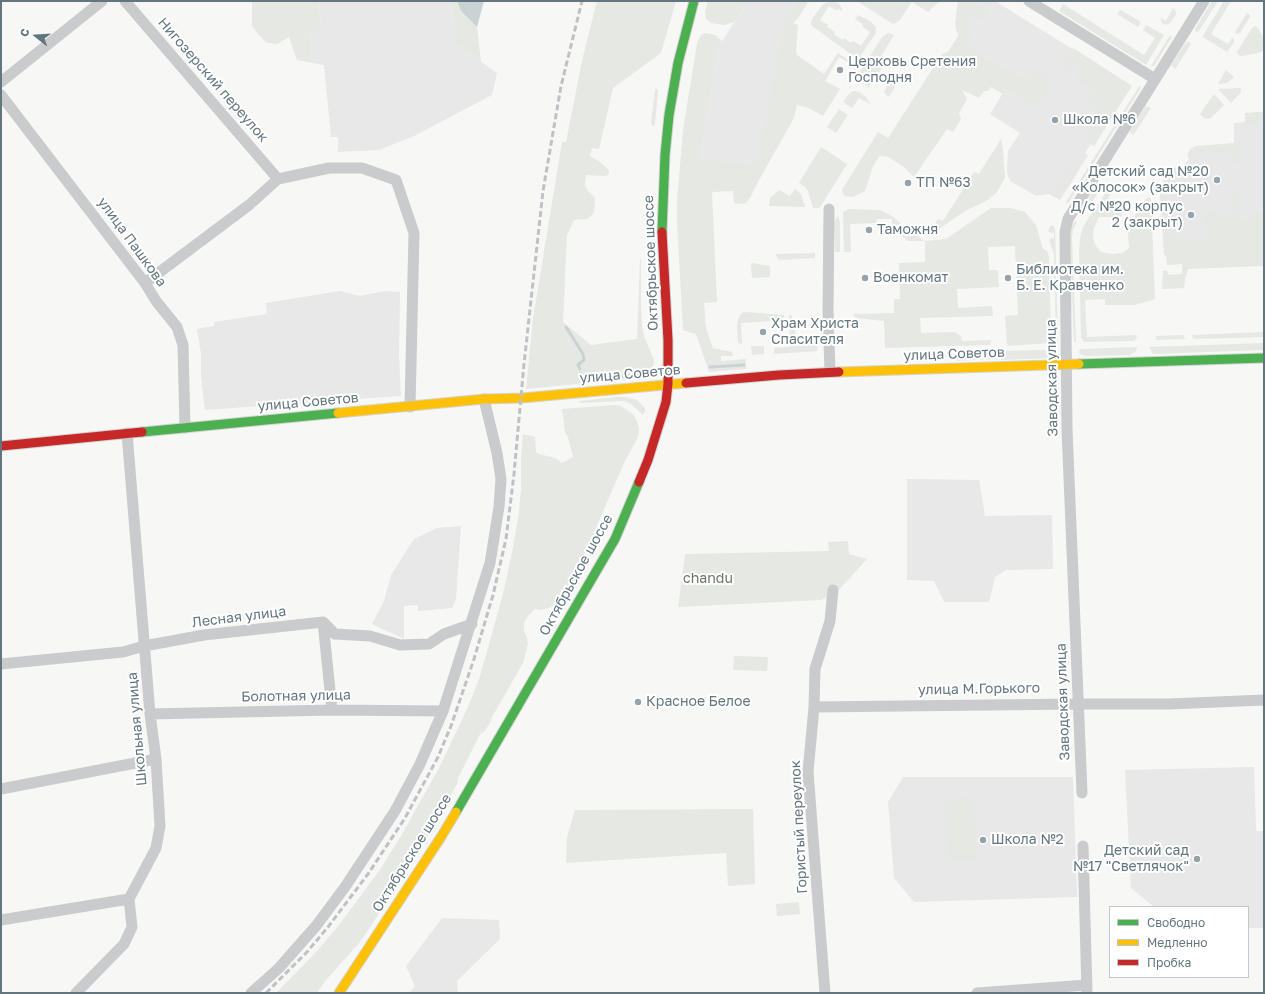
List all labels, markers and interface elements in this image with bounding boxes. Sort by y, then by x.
street label: Нигозерский переулок [154,14,272,146]
north arrow [16,16,56,56]
text: С [17,27,31,38]
place label: Церковь Сретения Господня [848,54,976,86]
marker: Церковь Сретения Господня [835,65,845,75]
place label: Школа №6 [1063,112,1136,128]
marker: Школа №6 [1050,115,1060,125]
place label: Детский сад №20 «Колосок» (закрыт) [1072,164,1209,196]
place label: ТП №63 [916,175,971,191]
marker: Детский сад №20 «Колосок» (закрыт) [1212,175,1222,185]
marker: ТП №63 [903,178,913,188]
street label: улица Пашкова [94,194,170,290]
street label: Октябрьское шоссе [640,195,662,331]
place label: Д/с №20 корпус 2 (закрыт) [1071,199,1183,232]
marker: Д/с №20 корпус 2 (закрыт) [1186,210,1196,220]
place label: Таможня [877,222,938,238]
marker: Таможня [864,225,874,235]
place label: Библиотека им. Б. Е. Кравченко [1016,262,1124,294]
place label: Военкомат [873,270,948,286]
marker: Военкомат [860,273,870,283]
marker: Библиотека им. Б. Е. Кравченко [1003,273,1013,283]
place label: Храм Христа Спасителя [771,316,859,348]
street label: Заводская улица [1043,319,1061,437]
marker: Храм Христа Спасителя [758,327,768,337]
street label: улица Советов [903,344,1005,364]
street label: улица Советов [579,361,681,387]
street label: улица Советов [257,389,359,415]
street label: Октябрьское шоссе [536,511,616,639]
park label: chandu [683,571,733,587]
street label: Лесная улица [191,603,287,631]
street label: Заводская улица [1053,643,1073,761]
street label: Школьная улица [124,671,150,787]
street label: улица М.Горького [918,680,1040,698]
street label: Болотная улица [241,687,351,705]
place label: Красное Белое [646,694,751,710]
marker: Красное Белое [633,697,643,707]
street label: Гористый переулок [787,760,811,894]
street label: Октябрьское шоссе [369,791,455,915]
place label: Школа №2 [991,832,1064,848]
marker: Школа №2 [978,835,988,845]
place label: Детский сад №17 "Светлячок" [1073,843,1189,876]
marker: Детский сад №17 "Светлячок" [1192,854,1202,864]
legend [1109,906,1249,978]
text: Свободно [1147,915,1205,930]
text: Медленно [1147,935,1207,950]
text: Пробка [1147,955,1191,970]

